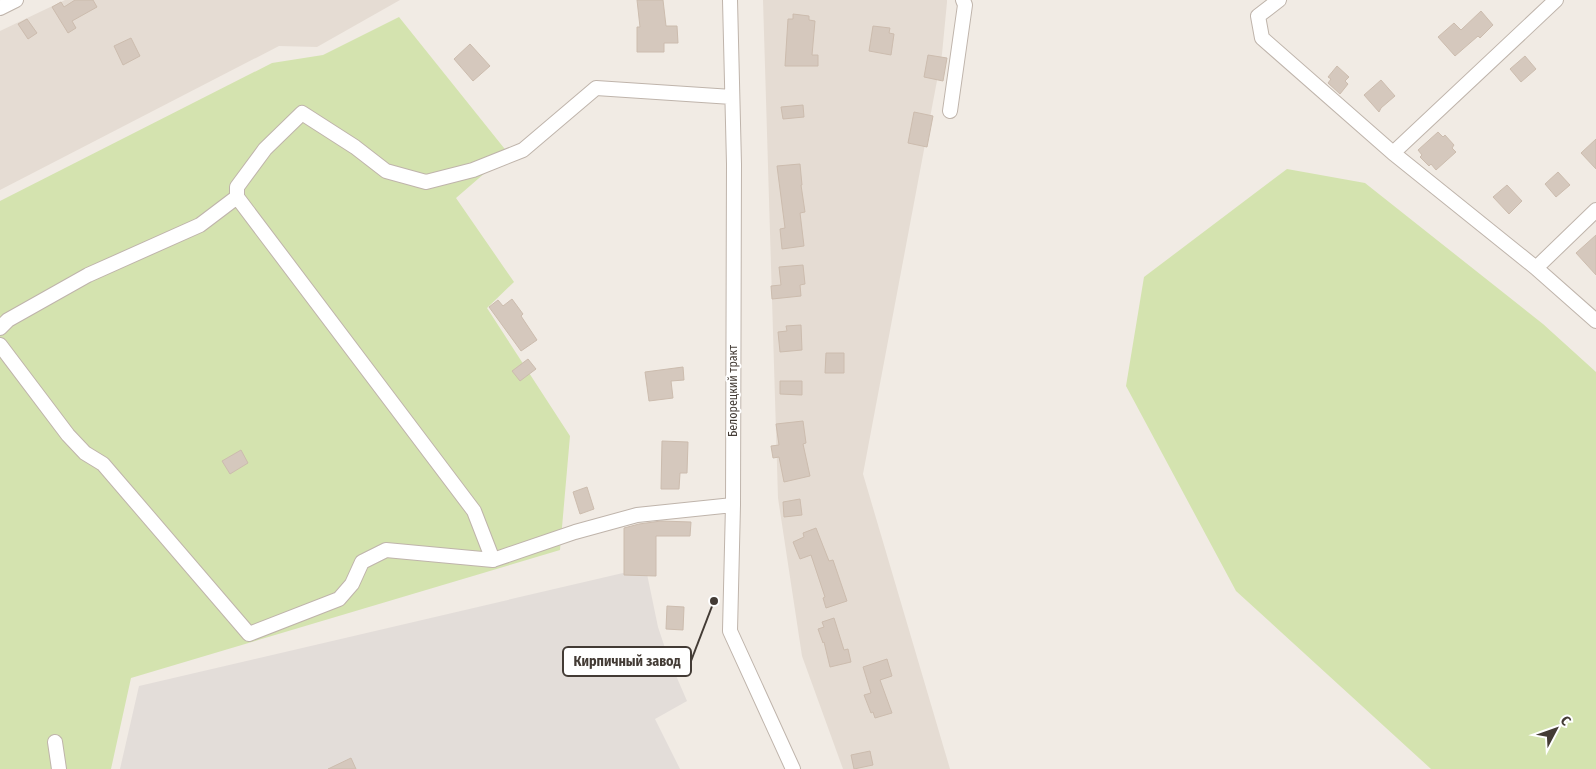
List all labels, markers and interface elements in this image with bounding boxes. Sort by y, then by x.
street label: Белорецкий тракт [726,345,740,437]
callout: Кирпичный завод [563,647,691,676]
text: Кирпичный завод [573,653,681,670]
north arrow [1531,704,1581,754]
text: С [1557,712,1575,730]

